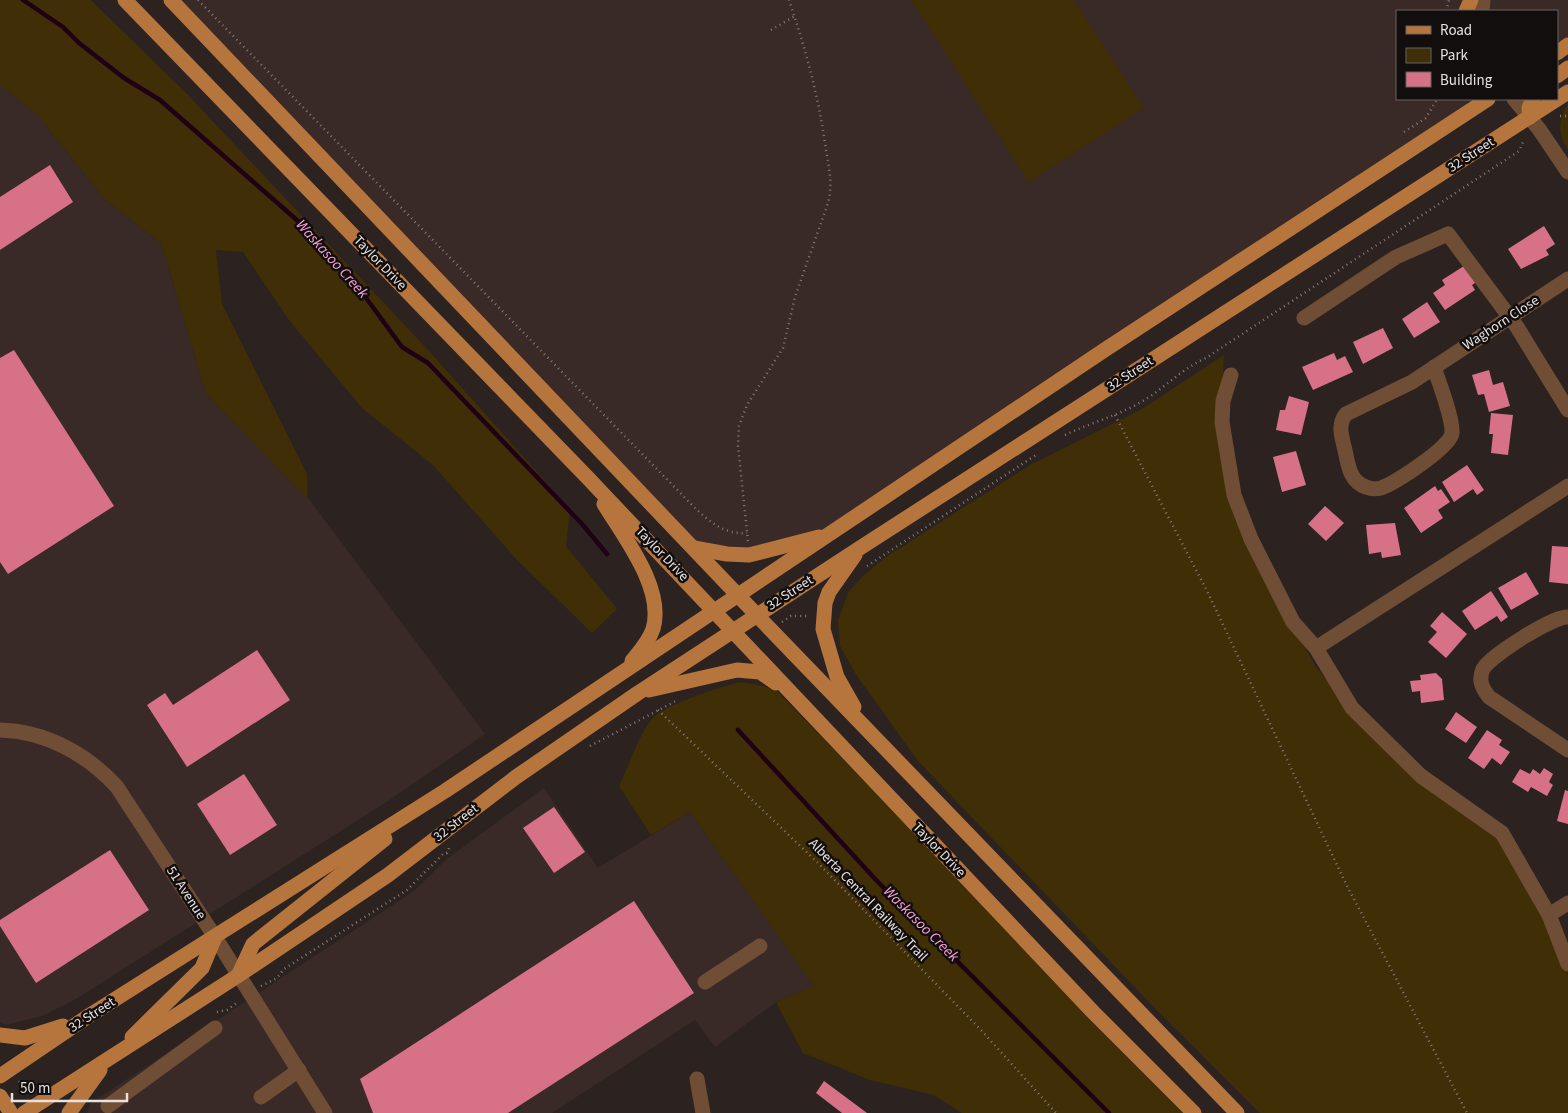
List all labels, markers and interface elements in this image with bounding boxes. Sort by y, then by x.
legend [1396,10,1558,100]
text: Road [1440,20,1472,41]
text: Park [1440,45,1469,66]
text: Building [1440,70,1493,91]
street label: 32 Street [1444,132,1498,177]
water label: Waskasoo Creek [291,215,374,304]
street label: Taylor Drive [349,231,411,295]
street label: Waghorn Close [1459,291,1543,355]
street label: 32 Street [1103,351,1157,396]
street label: Taylor Drive [631,522,693,586]
street label: 32 Street [763,570,817,615]
street label: 32 Street [429,799,483,847]
street label: Taylor Drive [908,818,970,882]
street label: Alberta Central Railway Trail [804,834,932,966]
street label: 51 Avenue [161,862,211,924]
water label: Waskasoo Creek [878,881,964,967]
street label: 32 Street [65,992,119,1037]
scale bar [12,1070,128,1102]
text: 50 m [20,1078,50,1099]

